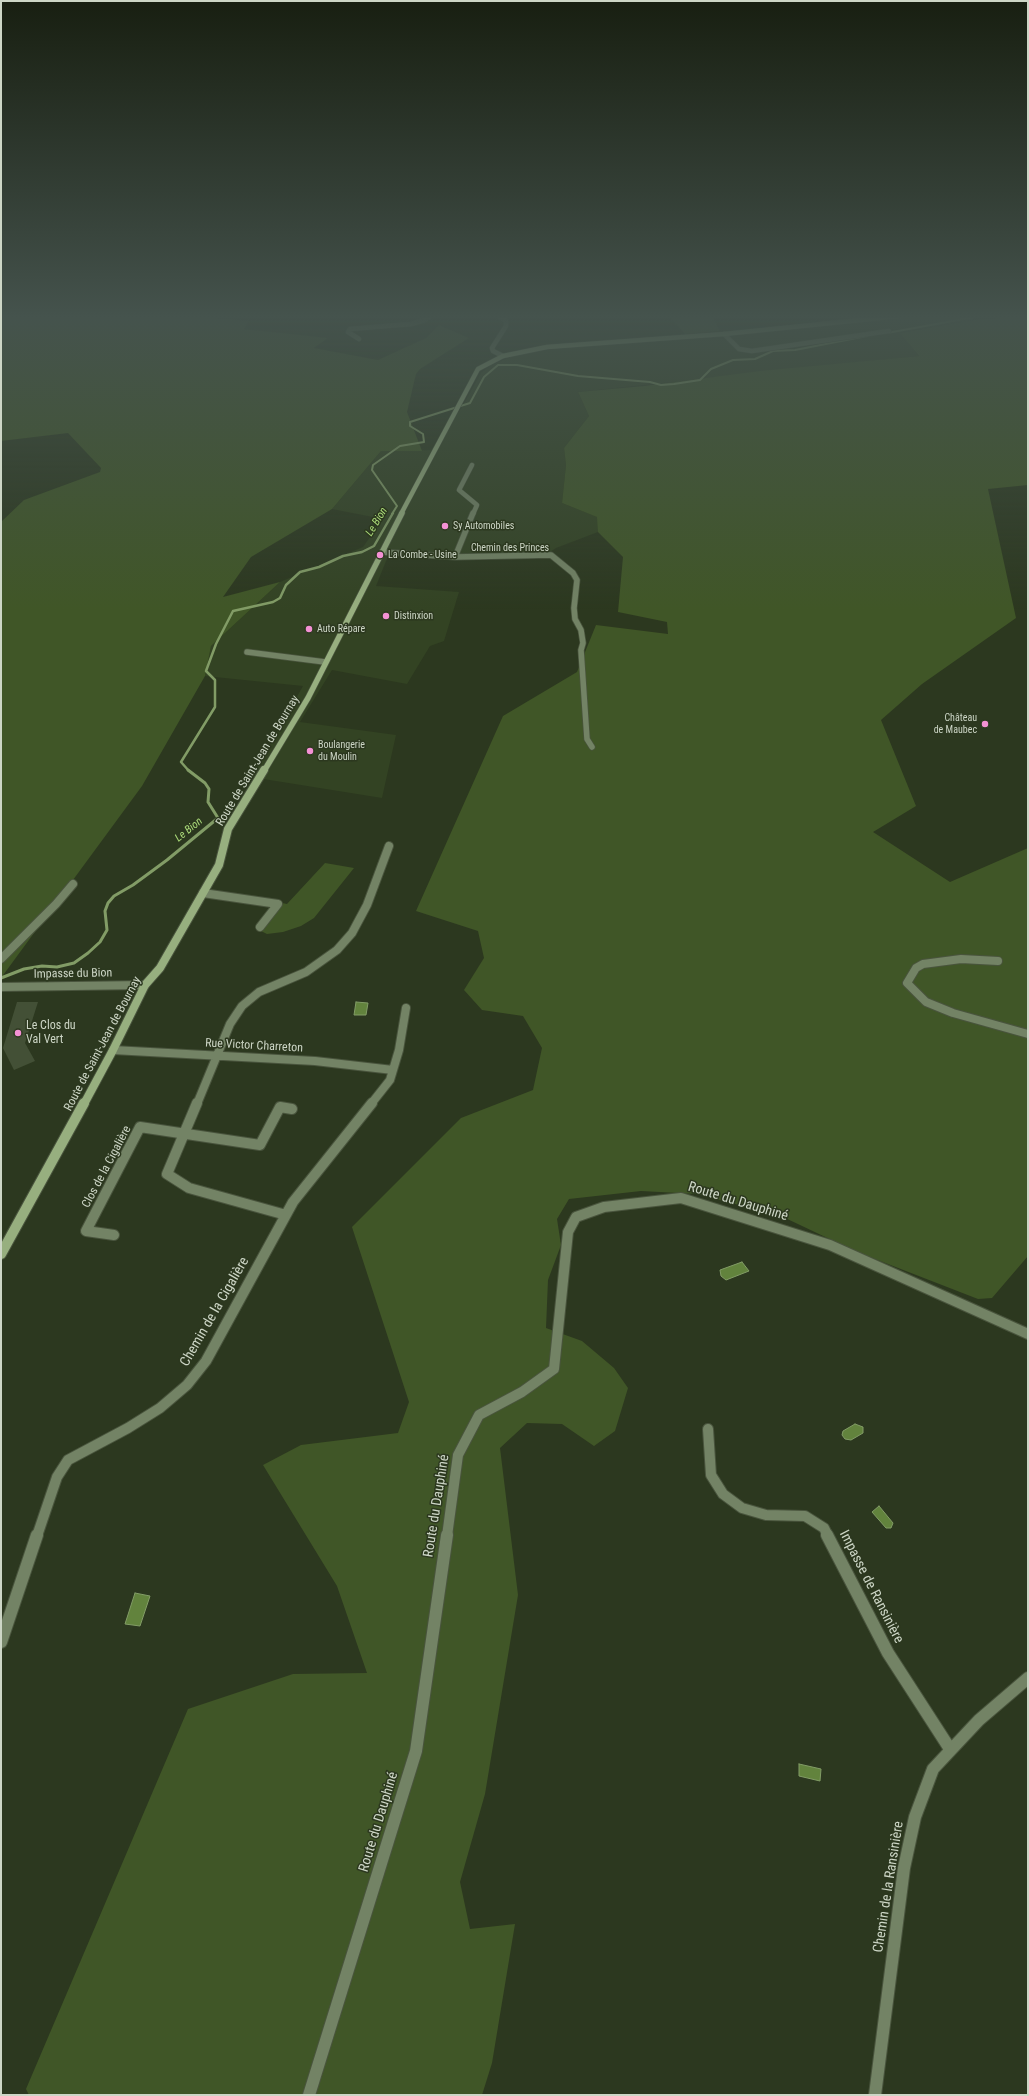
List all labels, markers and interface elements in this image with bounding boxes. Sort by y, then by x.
water label: Le Bion [363,505,391,539]
place label: Sy Automobiles [453,520,514,532]
marker: Sy Automobiles [440,521,450,531]
street label: Chemin des Princes [471,542,549,554]
place label: La Combe - Usine [388,549,457,561]
marker: La Combe - Usine [375,550,385,560]
place label: Distinxion [394,610,433,622]
marker: Distinxion [381,611,391,621]
place label: Auto Répare [317,623,365,635]
marker: Auto Répare [304,624,314,634]
street label: Route de Saint-Jean de Bournay [213,693,303,829]
place label: Château de Maubec [934,712,977,736]
marker: Château de Maubec [980,719,990,729]
place label: Boulangerie du Moulin [318,739,365,762]
marker: Boulangerie du Moulin [305,746,315,756]
water label: Le Bion [173,815,205,845]
street label: Impasse du Bion [34,966,112,982]
street label: Route de Saint-Jean de Bournay [61,974,145,1114]
place label: Le Clos du Val Vert [26,1019,76,1047]
marker: Le Clos du Val Vert [13,1028,23,1038]
street label: Rue Victor Charreton [205,1036,303,1056]
street label: Clos de la Cigalière [79,1123,135,1211]
street label: Route du Dauphiné [686,1179,790,1225]
street label: Chemin de la Cigalière [177,1254,253,1370]
street label: Route du Dauphiné [421,1453,453,1559]
street label: Impasse de Ransinière [835,1528,907,1646]
street label: Route du Dauphiné [356,1770,402,1874]
street label: Chemin de la Ransinière [870,1820,908,1954]

